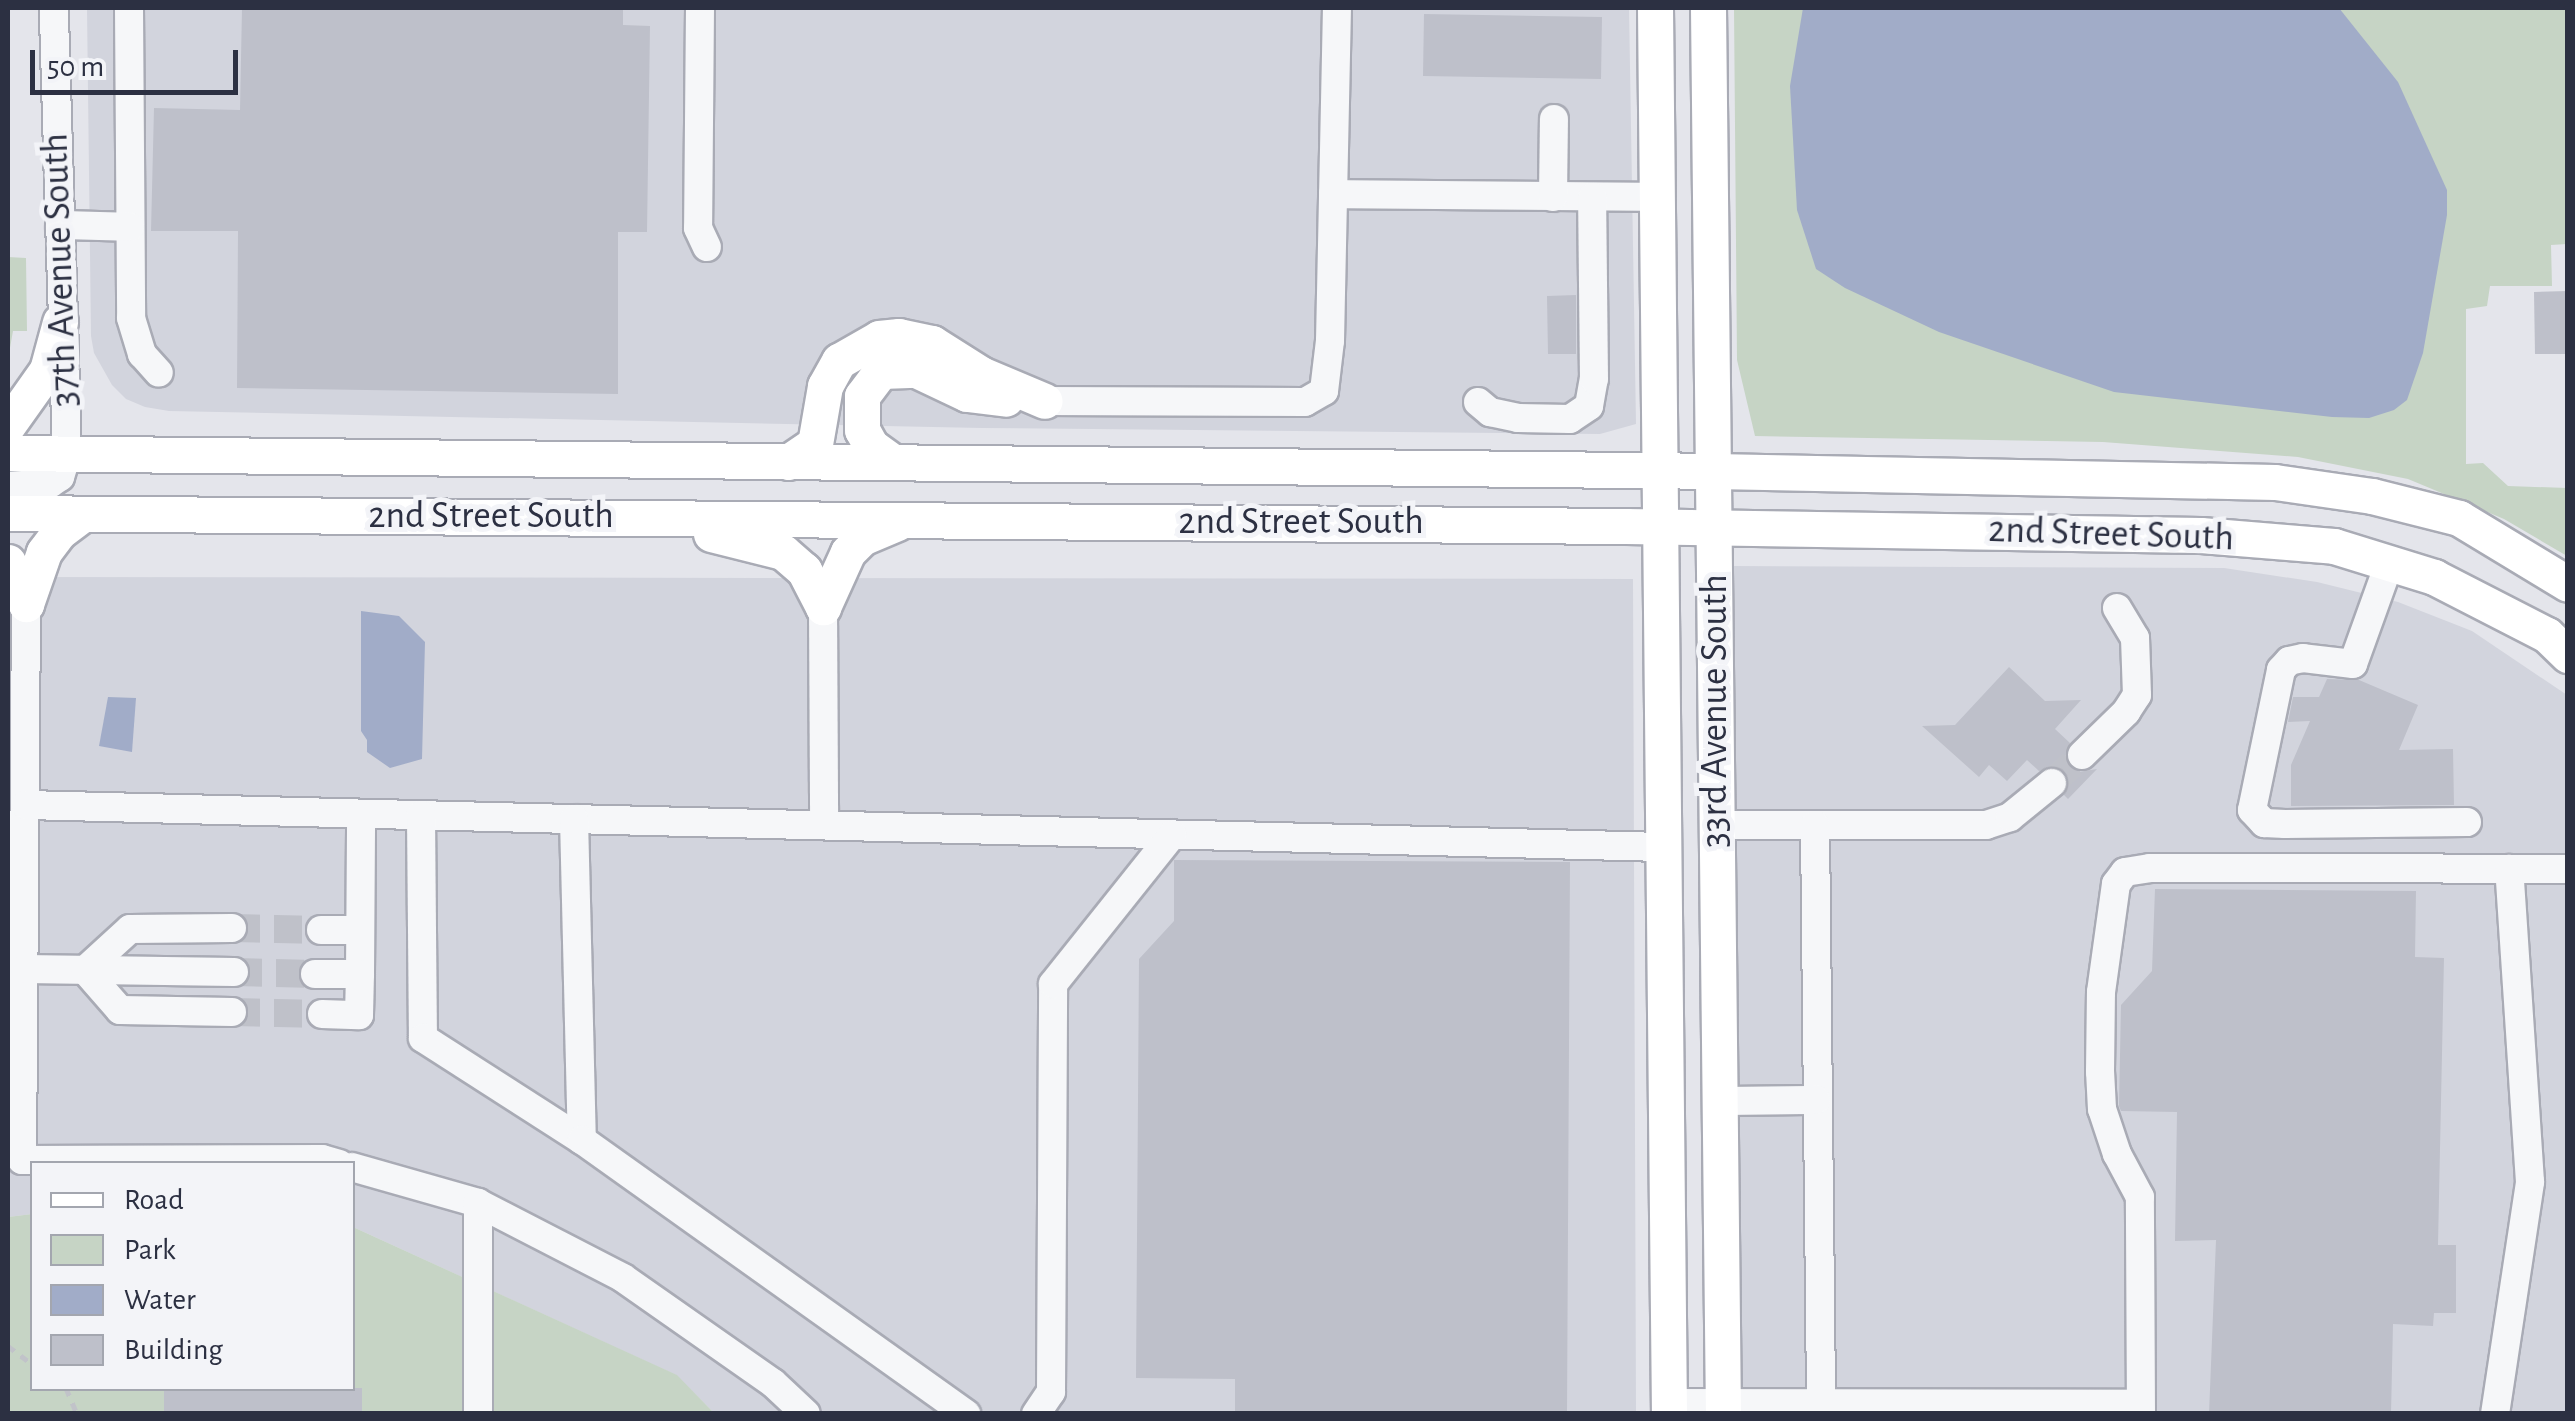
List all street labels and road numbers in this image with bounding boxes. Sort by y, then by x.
street label: 37th Avenue South [33,132,89,408]
street label: 2nd Street South [368,494,614,540]
street label: 2nd Street South [1178,500,1424,546]
street label: 2nd Street South [1987,508,2235,562]
street label: 33rd Avenue South [1693,574,1739,848]

